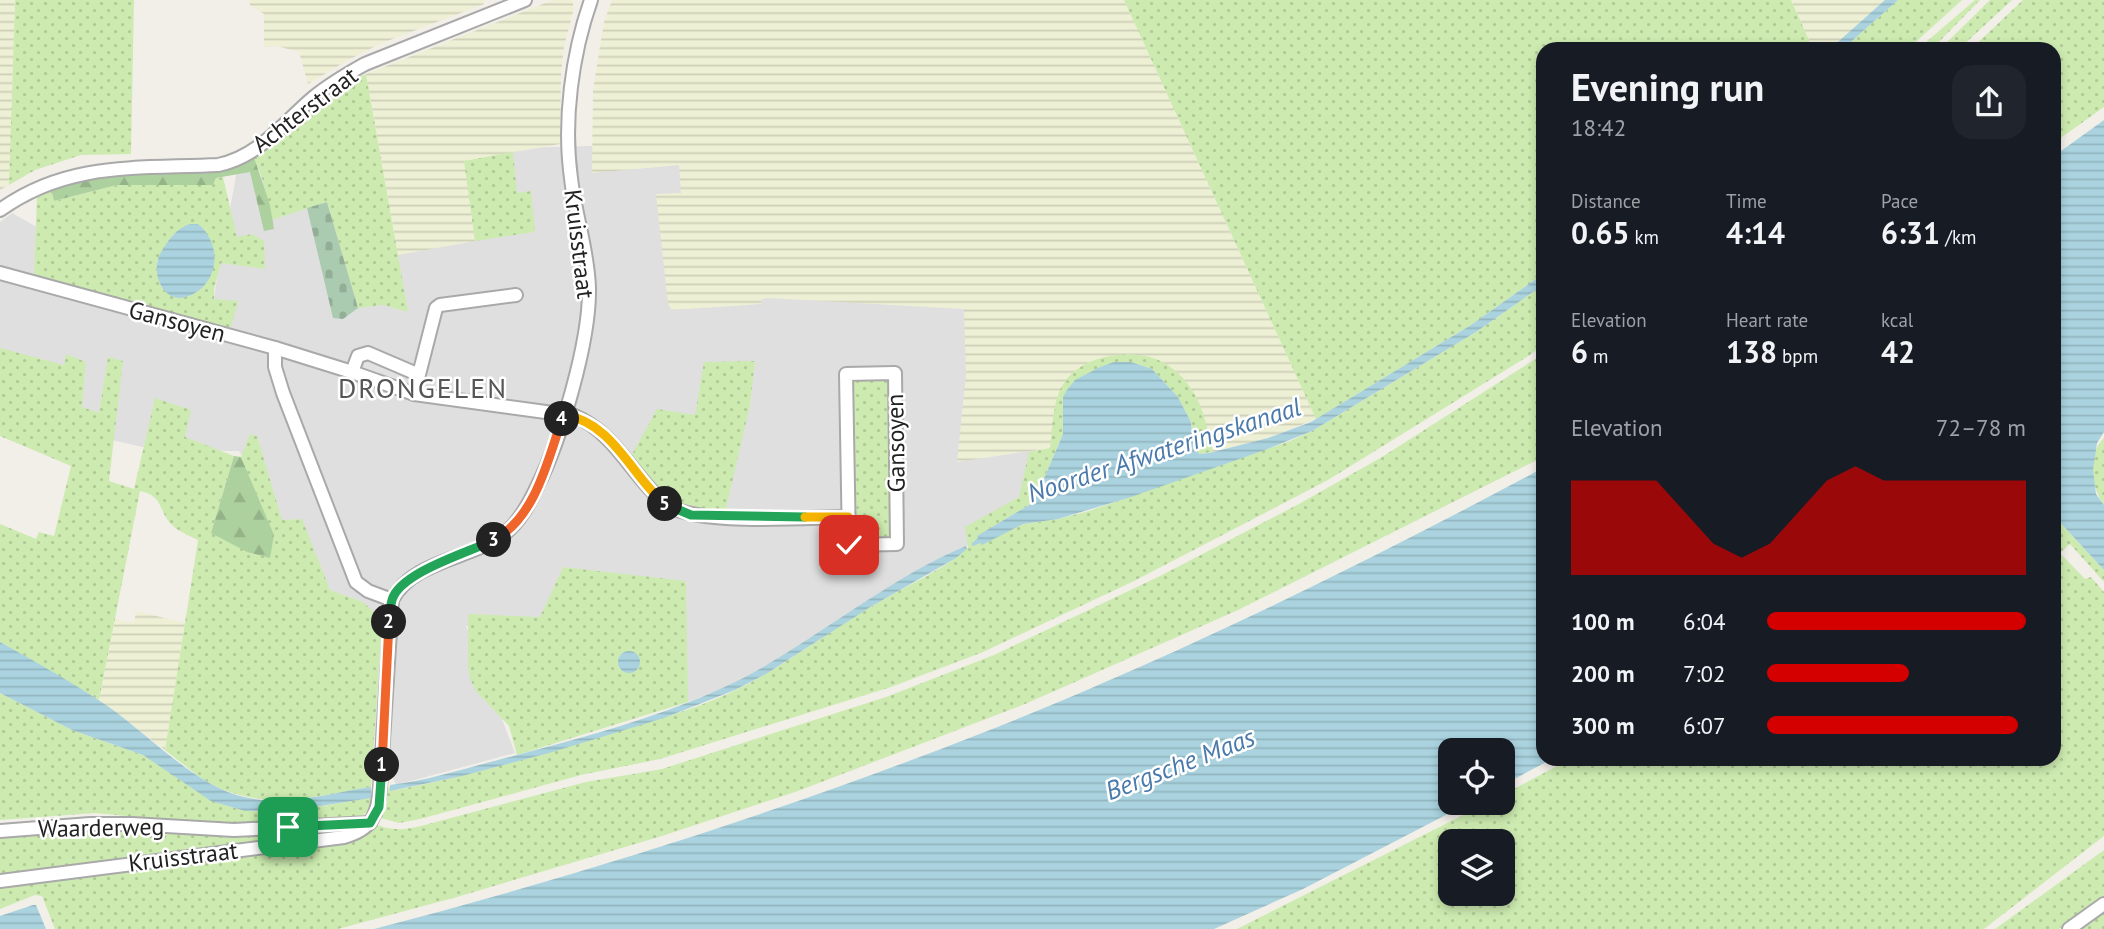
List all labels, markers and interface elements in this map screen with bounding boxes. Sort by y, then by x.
street label: Achterstraat [246,60,364,159]
text: Evening run [1571,62,1764,111]
button: share [1952,65,2026,139]
text: 18:42 [1571,113,1626,142]
street label: Kruisstraat [557,187,602,300]
text: Distance [1571,189,1641,213]
text: Time [1726,189,1767,213]
text: Pace [1881,189,1918,213]
text: 0.65 [1571,213,1629,252]
text: 4:14 [1726,213,1785,252]
text: 6:31 [1881,213,1940,252]
text: km [1629,225,1659,249]
text: /km [1940,225,1976,249]
street label: Gansoyen [125,294,229,349]
text: Elevation [1571,308,1647,332]
text: Heart rate [1726,308,1808,332]
text: kcal [1881,308,1913,332]
text: 6 [1571,332,1588,371]
text: 138 [1726,332,1777,371]
text: 42 [1881,332,1915,371]
text: m [1588,344,1609,368]
text: bpm [1777,344,1818,368]
district label: DRONGELEN [338,369,508,406]
water label: Noorder Afwateringskanaal [1023,390,1305,509]
street label: Gansoyen [879,393,912,493]
pin: 4 [544,402,580,436]
text: 4 [556,406,567,430]
text: Elevation [1571,413,1663,442]
text: 72–78 m [1936,413,2026,442]
pin: 5 [648,486,682,522]
text: 5 [659,491,670,515]
pin [819,515,879,575]
pin: 3 [476,522,512,558]
icon: check [830,526,868,564]
text: 3 [488,527,499,551]
pin: 2 [372,604,406,640]
text: 100 m [1571,607,1634,636]
text: 6:04 [1683,607,1726,636]
text: 2 [383,609,394,633]
text: 200 m [1571,659,1634,688]
text: 7:02 [1683,659,1726,688]
text: 300 m [1571,711,1634,740]
text: 6:07 [1683,711,1726,740]
water label: Bergsche Maas [1100,720,1260,807]
map controls [1438,738,1515,906]
button: locate [1438,738,1515,815]
pin: 1 [364,748,400,782]
text: 1 [376,752,387,776]
pin [258,797,318,857]
icon: arrive [269,808,307,846]
street label: Waarderweg [38,811,164,844]
button: layers [1438,829,1515,906]
street label: Kruisstraat [126,834,239,879]

